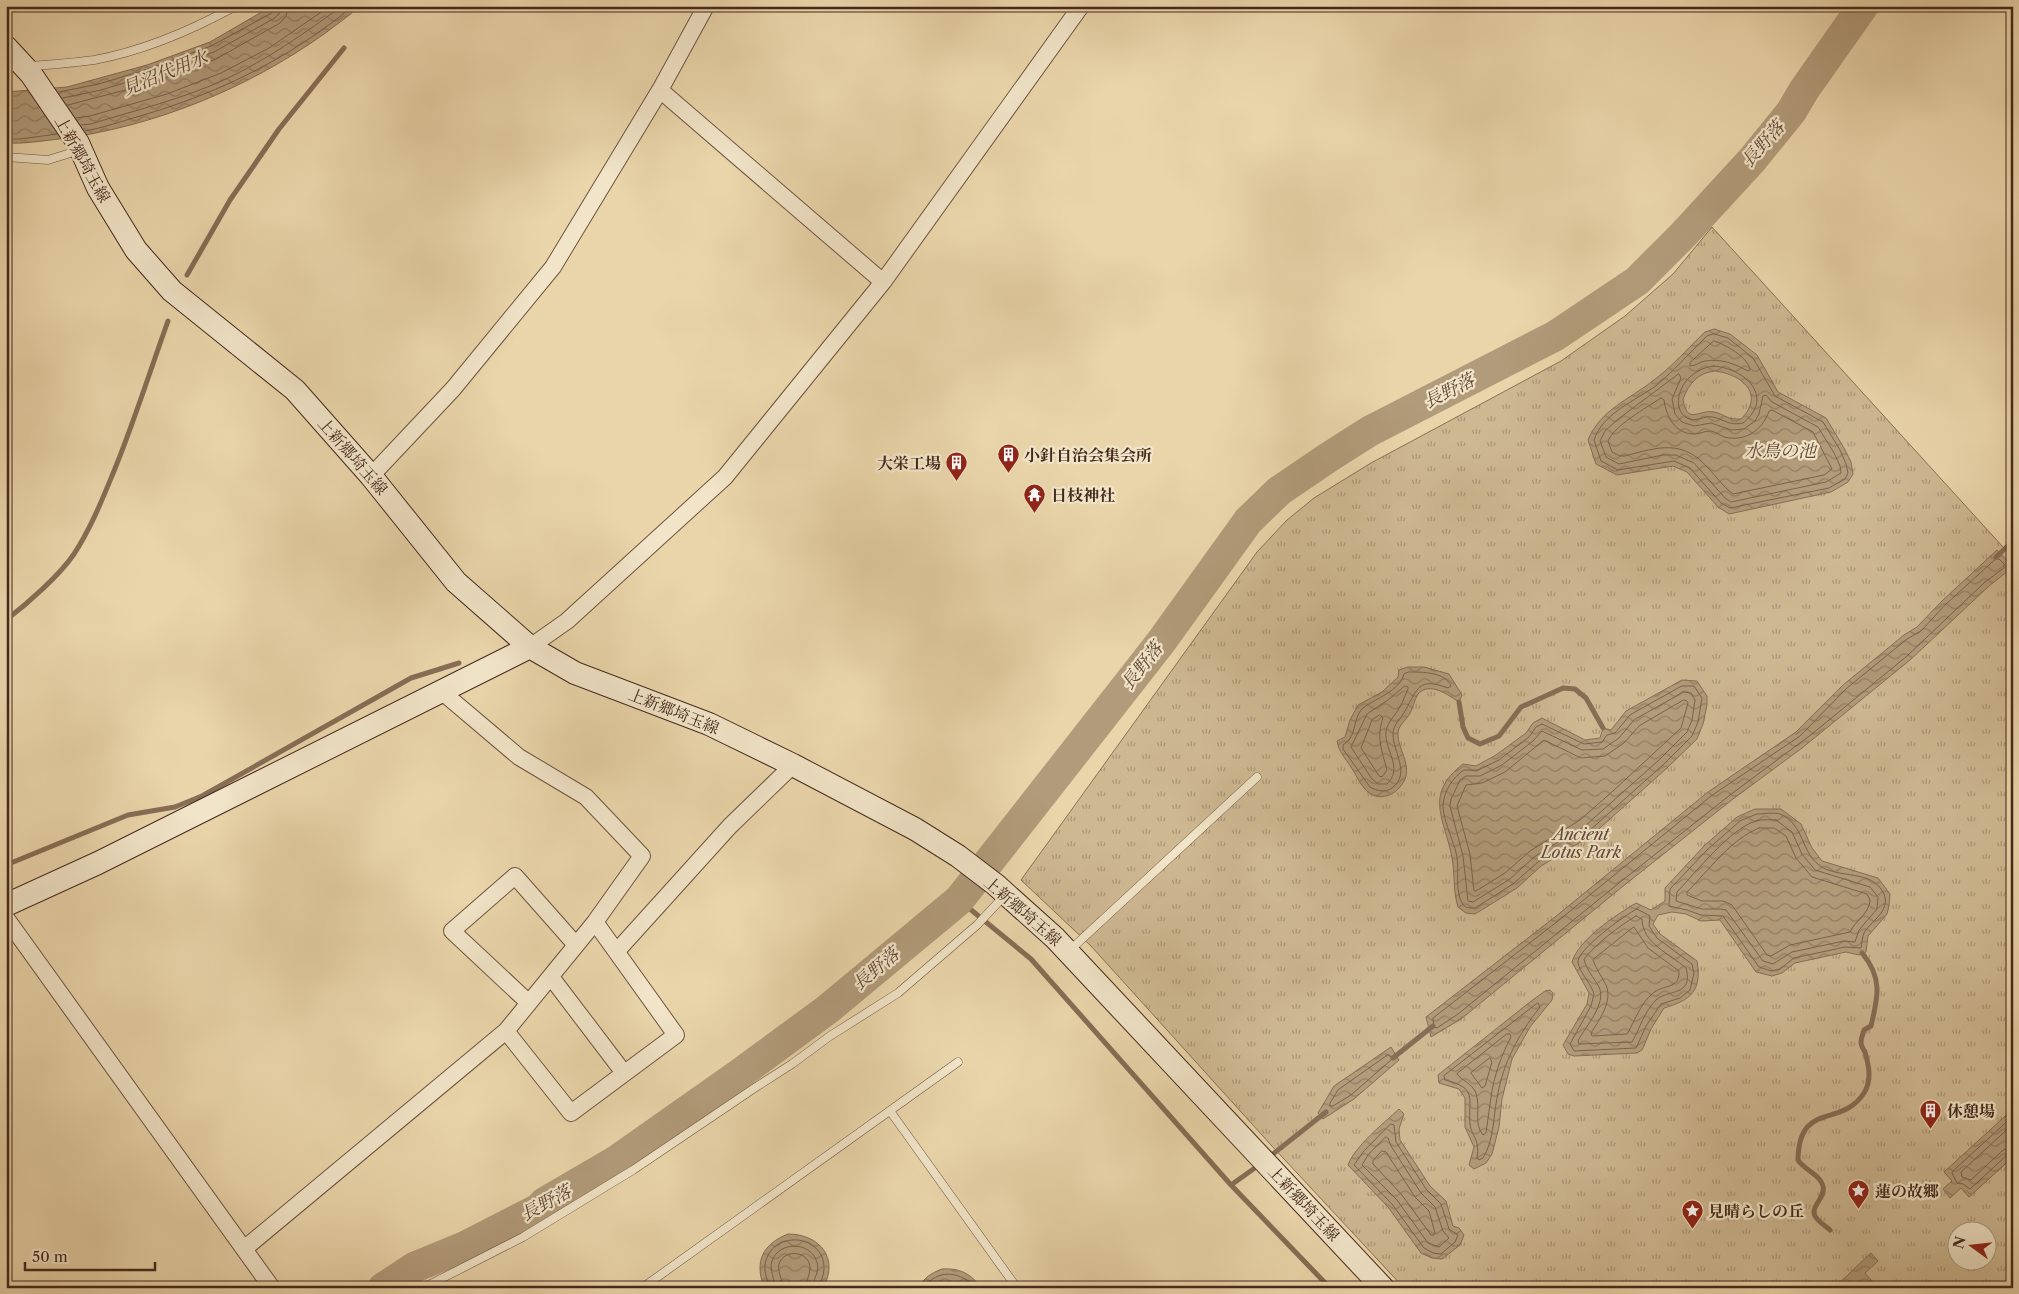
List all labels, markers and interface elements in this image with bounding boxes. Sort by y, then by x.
water label: 見沼代用水 [119,45,213,100]
street label: 上新郷埼玉線 [51,112,115,206]
water label: 長野落 [1737,114,1791,172]
water label: 長野落 [1420,368,1481,413]
street label: 上新郷埼玉線 [314,413,392,499]
water label: 水鳥の池 [1744,440,1818,462]
building icon: 小針自治会集会所 [996,443,1020,474]
place label: 小針自治会集会所 [1024,445,1152,465]
building icon: 大栄工場 [945,451,969,482]
place label: 大栄工場 [877,453,941,473]
temple icon: 日枝神社 [1023,483,1047,514]
place label: 日枝神社 [1051,485,1115,505]
water label: 長野落 [1117,636,1169,694]
street label: 上新郷埼玉線 [626,684,722,738]
park label: Ancient Lotus Park [1539,824,1622,862]
street label: 上新郷埼玉線 [980,872,1066,950]
water label: 長野落 [848,941,906,995]
building icon: 休憩場 [1919,1099,1943,1130]
place label: 休憩場 [1947,1101,1995,1121]
street label: 上新郷埼玉線 [1264,1161,1344,1245]
water label: 長野落 [517,1179,578,1226]
place icon: 蓮の故郷 [1847,1179,1871,1210]
place label: 蓮の故郷 [1875,1181,1939,1201]
place icon: 見晴らしの丘 [1680,1199,1704,1230]
place label: 見晴らしの丘 [1708,1201,1804,1221]
north arrow [1946,1222,1996,1272]
text: N [1949,1234,1970,1251]
scale bar [25,1239,155,1271]
text: 50 m [32,1247,68,1266]

